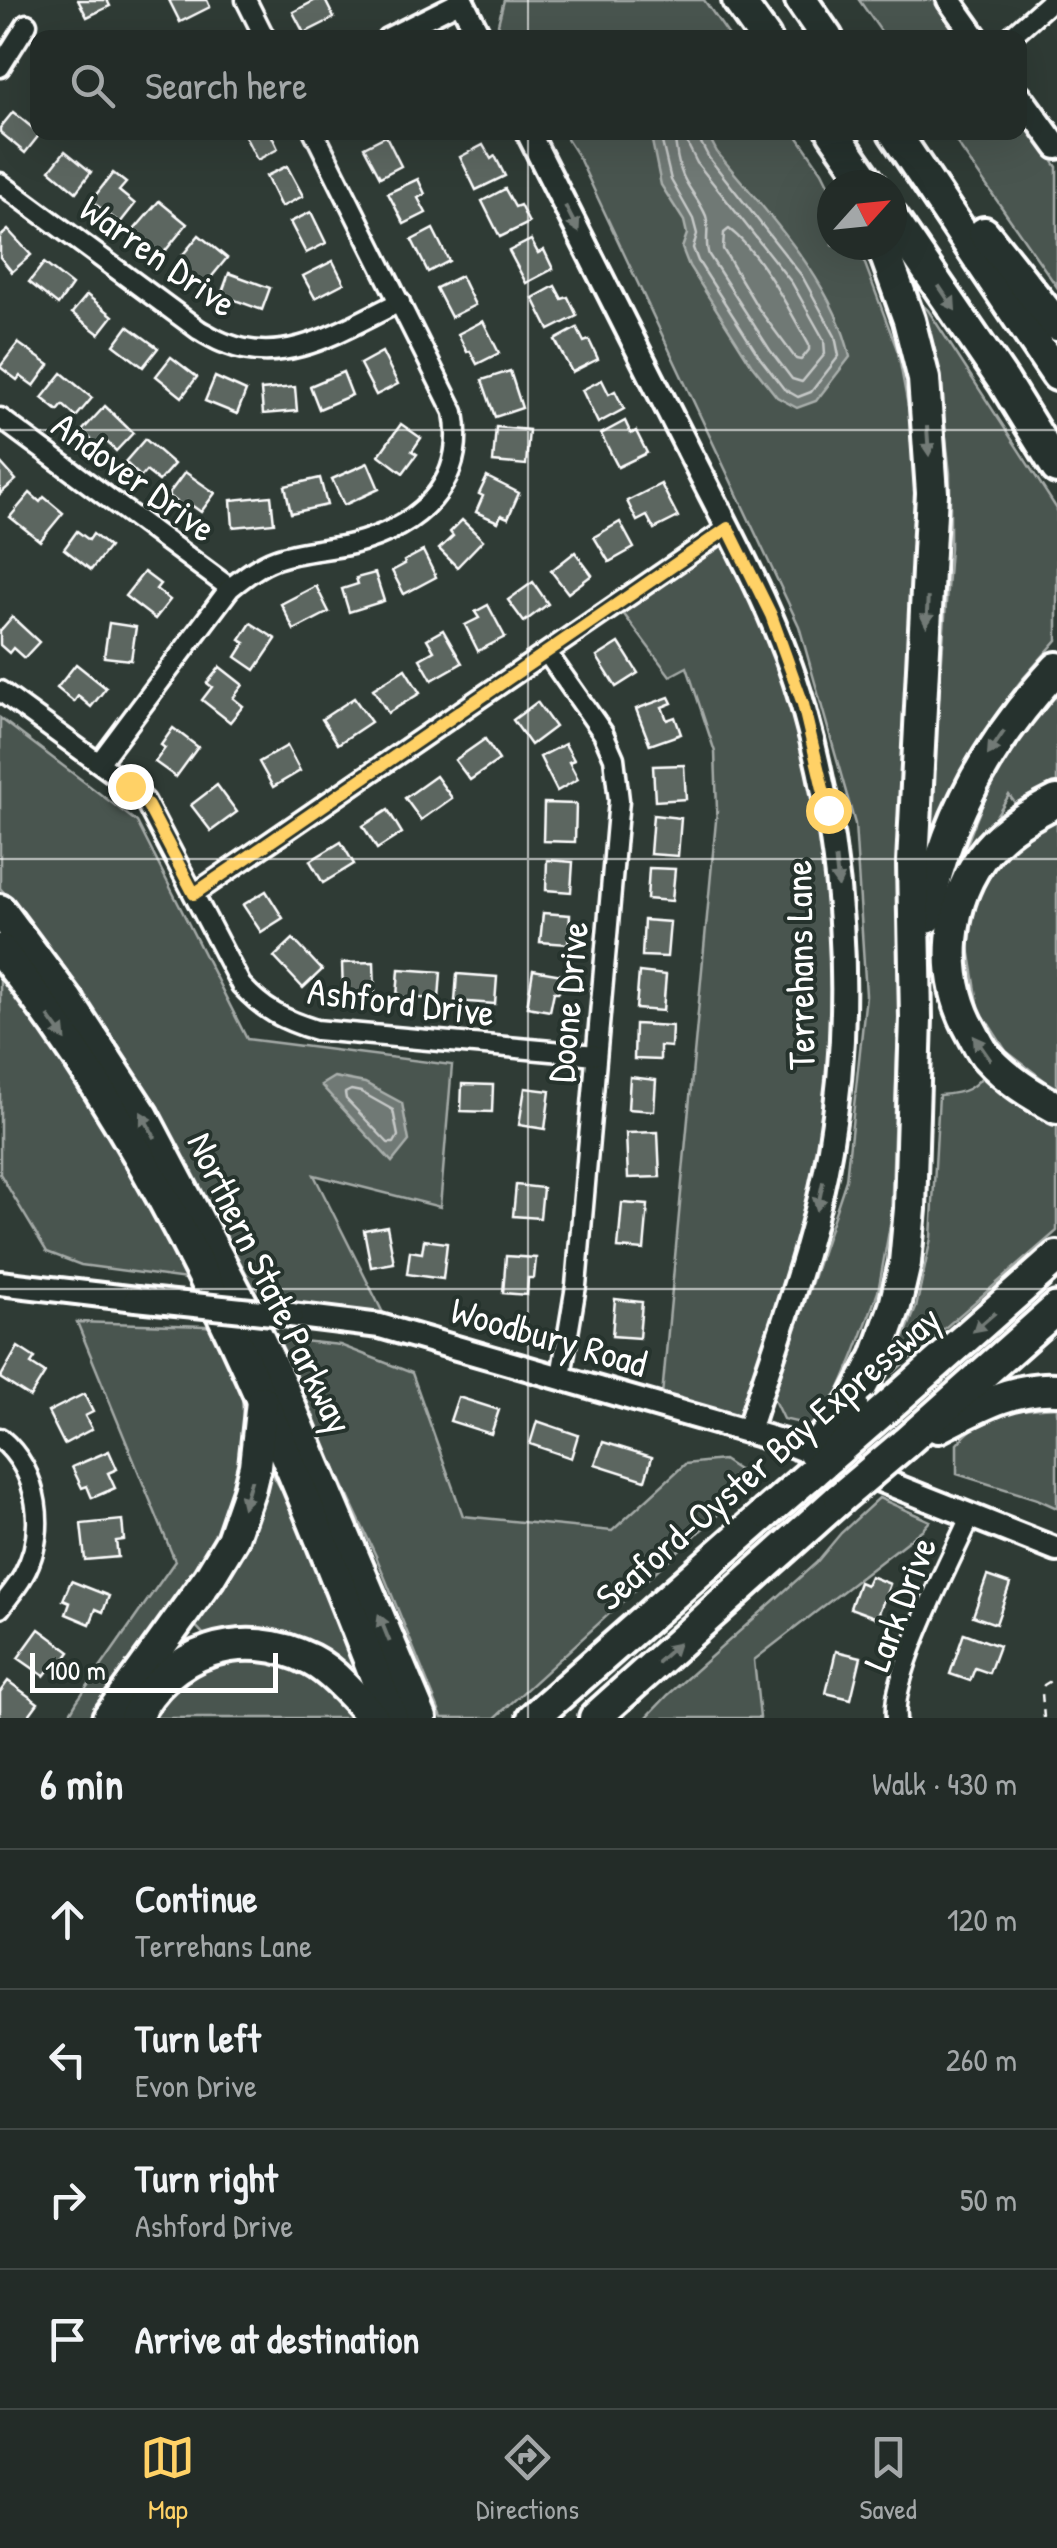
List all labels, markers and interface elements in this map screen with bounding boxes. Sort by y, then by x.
search box [30,30,1027,140]
icon: search [65,58,120,113]
text: Search here [145,59,307,111]
north arrow [817,170,907,260]
street label: Warren Drive [70,182,247,328]
one-way arrow [563,205,580,234]
one-way arrow [937,285,956,312]
street label: Andover Drive [42,399,227,553]
one-way arrow [920,425,936,457]
one-way arrow [919,596,935,628]
one-way arrow [987,730,1006,757]
route end [108,764,154,810]
route start [806,788,852,834]
one-way arrow [829,858,845,890]
street label: Terrehans Lane [771,860,827,1070]
street label: Doone Drive [534,919,600,1084]
street label: Ashford Drive [305,964,497,1038]
one-way arrow [47,1015,67,1042]
one-way arrow [973,1035,992,1061]
one-way arrow [139,1110,156,1139]
street label: Northern State Parkway [175,1123,366,1442]
one-way arrow [812,1181,827,1212]
street label: Woodbury Road [445,1283,653,1389]
street label: Seaford-Oyster Bay Expressway [584,1293,951,1622]
one-way arrow [972,1310,997,1332]
one-way arrow [239,1480,254,1510]
street label: Lark Drive [850,1529,948,1678]
one-way arrow [376,1613,392,1643]
one-way arrow [655,1642,680,1664]
scale bar [30,1648,278,1692]
text: 100 m [45,1651,106,1689]
text: 6 min [40,1755,123,1812]
text: Walk · 430 m [872,1762,1017,1805]
text: Continue [135,1872,257,1924]
icon: ahead [40,1892,95,1947]
text: 120 m [947,1898,1017,1941]
text: Terrehans Lane [135,1924,312,1967]
text: Turn left [135,2012,260,2064]
icon: left [40,2032,95,2087]
text: 260 m [946,2038,1017,2081]
text: Evon Drive [135,2064,257,2107]
text: Turn right [135,2152,278,2204]
icon: right [40,2172,95,2227]
text: 50 m [960,2178,1017,2221]
text: Ashford Drive [135,2204,293,2247]
icon: arrive [40,2312,95,2367]
text: Arrive at destination [135,2313,419,2365]
tab: Map [140,2430,195,2528]
tab: Directions [476,2430,579,2528]
tab: Saved [860,2430,917,2528]

